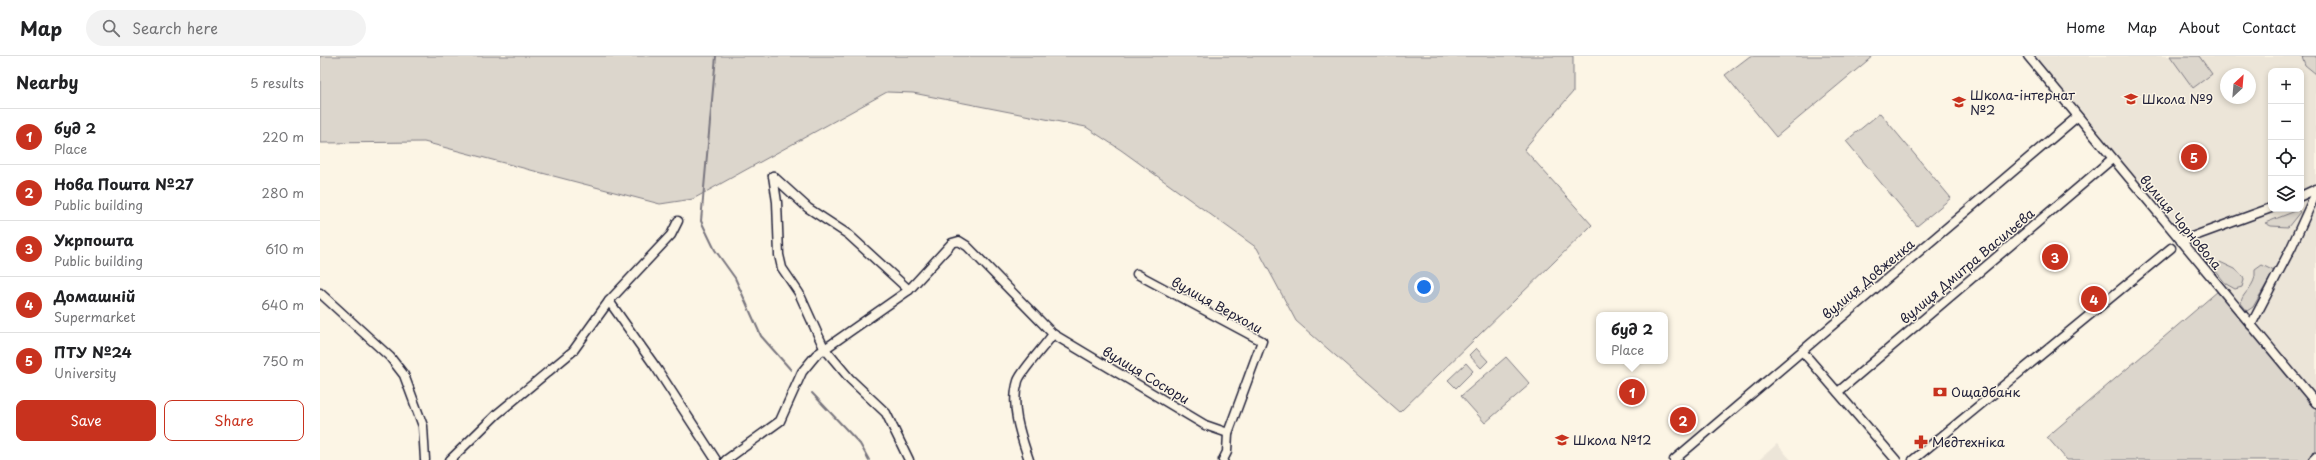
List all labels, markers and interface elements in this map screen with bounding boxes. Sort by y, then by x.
search box [86,10,366,46]
text: Map [20,14,62,42]
text: Search here [132,16,218,39]
icon: search [100,17,122,39]
text: Home [2066,17,2105,38]
text: Map [2127,17,2157,38]
text: About [2179,17,2220,38]
text: Contact [2242,17,2296,38]
north arrow [2220,68,2256,104]
map controls [2268,68,2304,212]
button: + [2268,68,2304,104]
text: Nearby [16,69,78,95]
text: 5 results [250,73,304,92]
place label: Школа-інтернат №2 [1970,85,2075,119]
place label: Школа №9 [2142,89,2213,108]
school or university icon: Школа №9 [2123,91,2139,107]
school or university icon: Школа-інтернат №2 [1951,94,1967,110]
button: − [2268,104,2304,140]
text: буд 2 [54,116,96,139]
text: 1 [26,127,32,146]
text: 220 m [262,127,304,146]
text: Place [54,139,87,158]
button: locate [2268,140,2304,176]
pin: 5 [2181,142,2207,172]
street label: вулиця Чорновола [2136,170,2227,274]
text: Нова Пошта №27 [54,172,194,195]
button: layers [2268,176,2304,212]
text: 2 [24,183,34,202]
text: 280 m [262,183,304,202]
text: Public building [54,195,143,214]
street label: вулиця Дмитра Васильєва [1895,203,2039,328]
text: Укрпошта [54,228,134,251]
street label: вулиця Довженка [1817,234,1919,323]
text: 3 [25,239,33,258]
text: 610 m [265,239,304,258]
pin: 3 [2042,242,2068,272]
text: Public building [54,251,143,270]
street label: вулиця Верхоли [1168,272,1266,338]
your location [1414,277,1434,297]
text: Домашній [54,284,135,307]
pin: 4 [2081,284,2107,314]
text: 4 [25,295,33,314]
text: 640 m [261,295,304,314]
text: Supermarket [54,307,136,326]
popup [1596,312,1668,364]
text: буд 2 [1611,317,1653,340]
text: ПТУ №24 [54,340,132,363]
text: Place [1611,340,1644,359]
street label: вулиця Сосюри [1099,341,1193,408]
text: 5 [25,351,33,370]
text: 750 m [263,351,304,370]
text: University [54,363,116,382]
pin: 1 [1619,377,1645,407]
place label: Ощадбанк [1951,382,2020,401]
bank icon: Ощадбанк [1932,384,1948,400]
button: Save [16,400,156,441]
button: Share [164,400,304,441]
pin: 2 [1670,405,1696,435]
place label: Школа №12 [1573,430,1652,449]
school or university icon: Школа №12 [1554,432,1570,448]
place label: Медтехніка [1932,432,2006,451]
pharmacy icon: Медтехніка [1913,434,1929,450]

